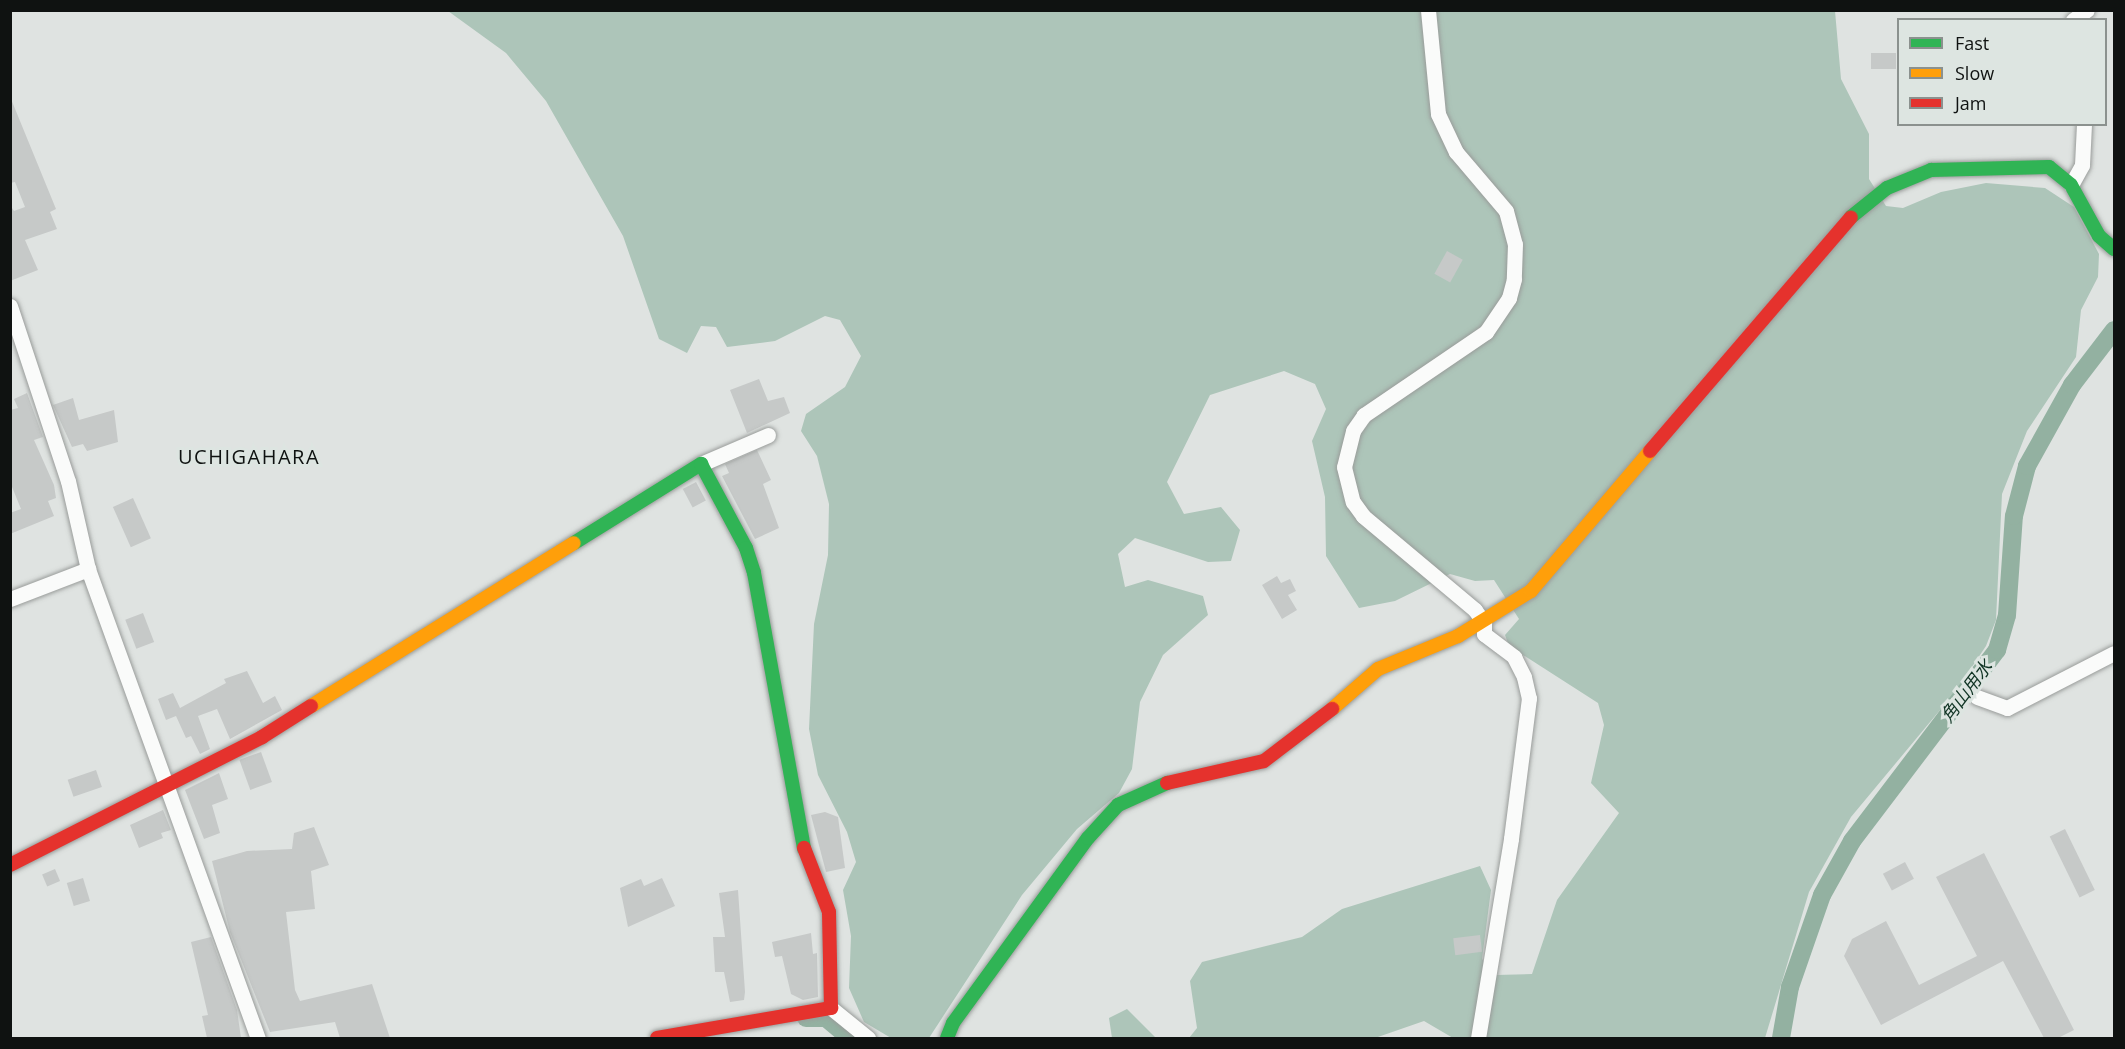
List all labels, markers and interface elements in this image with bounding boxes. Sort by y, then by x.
legend [1897,18,2107,126]
text: Fast [1955,31,1989,55]
text: Slow [1955,61,1994,85]
text: Jam [1955,91,1987,115]
district label: UCHIGAHARA [178,444,320,468]
water label: 角山用水 [1936,656,1996,726]

